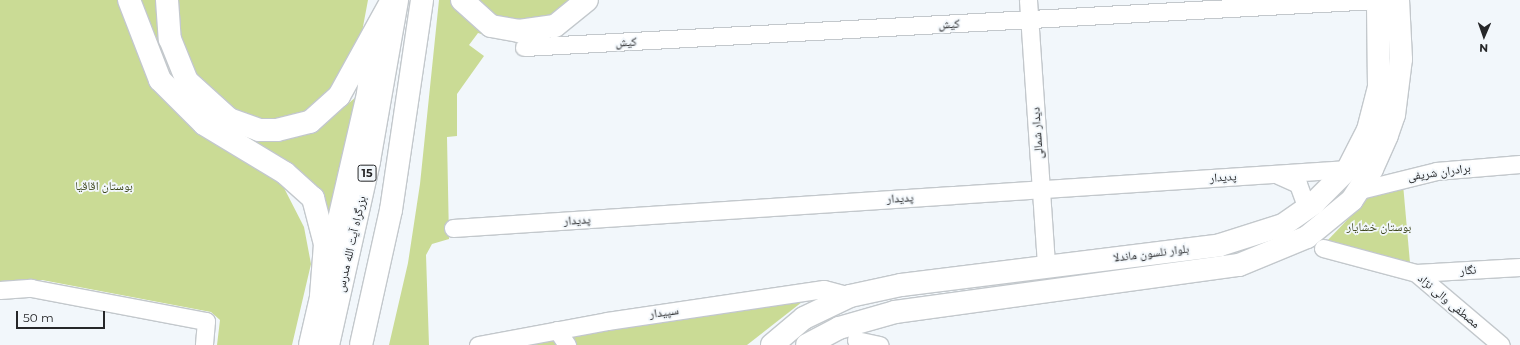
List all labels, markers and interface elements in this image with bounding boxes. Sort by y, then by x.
street label: کیش [938,16,960,32]
north arrow [1464,16,1504,56]
street label: کیش [615,34,637,50]
text: N [1479,41,1488,55]
street label: دیدار شمالی [1028,107,1046,159]
street label: برادران شریفی [1407,160,1471,184]
road number: 15 [357,164,377,182]
street label: پدیدار [1209,169,1237,185]
park label: بوستان اقاقیا [75,179,133,193]
street label: پدیدار [886,190,914,206]
street label: بزرگراه آیت الله مدرس [333,194,369,294]
street label: پدیدار [563,212,591,228]
park label: بوستان خشایار [1347,220,1411,234]
street label: بلوار نلسون ماندلا [1112,241,1190,265]
street label: نگار [1459,262,1477,278]
street label: مصطفی والی نژاد [1415,271,1483,331]
scale bar [18,303,107,329]
street label: سپیدار [648,303,680,321]
text: 50 m [23,310,54,325]

